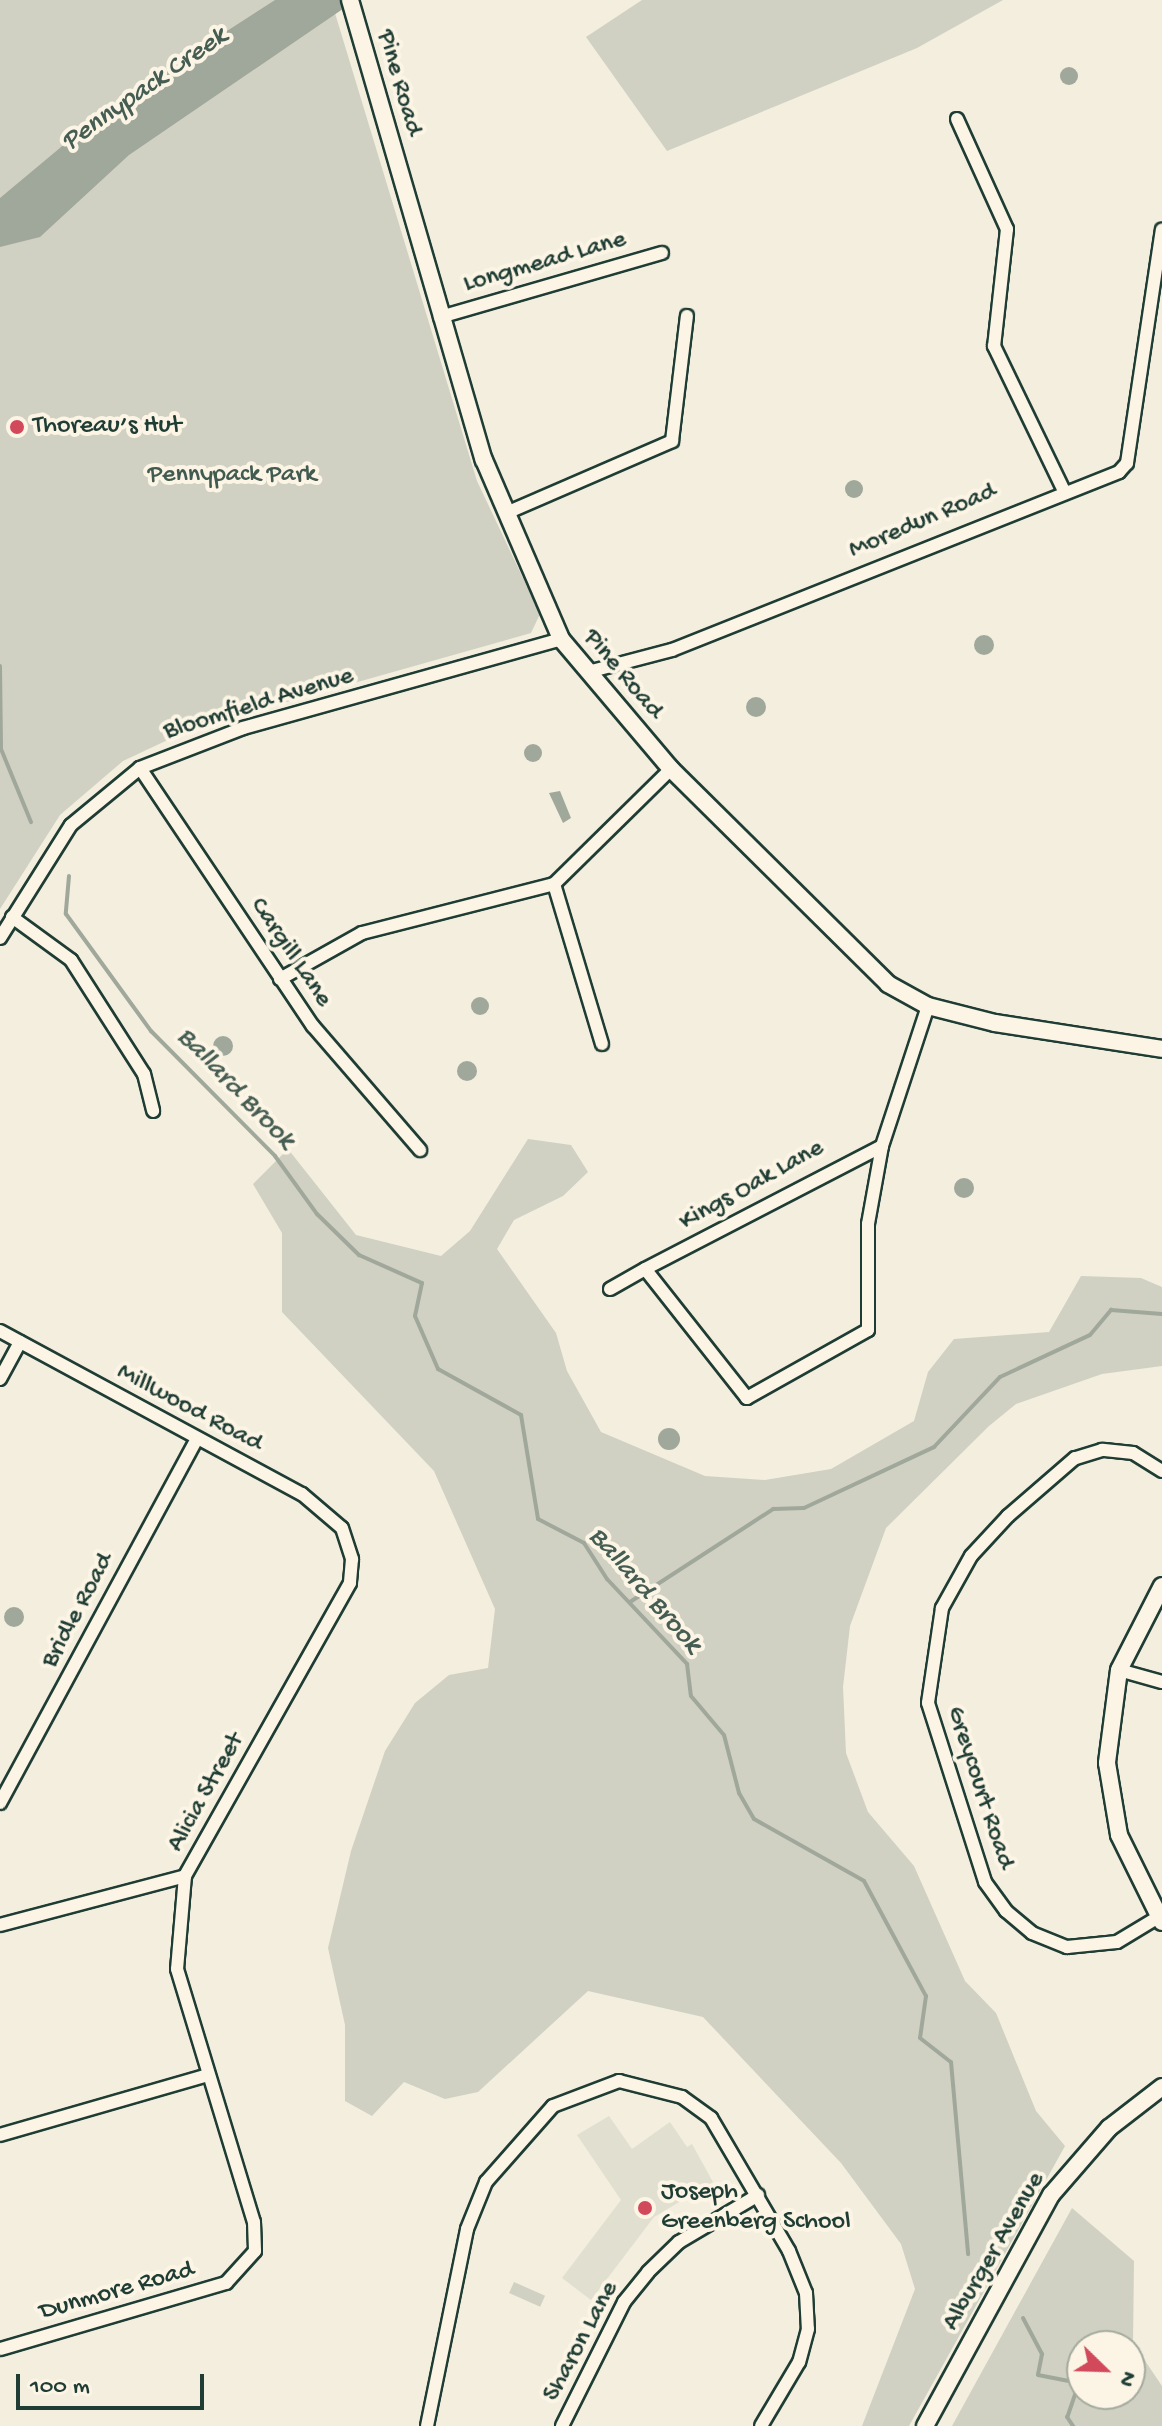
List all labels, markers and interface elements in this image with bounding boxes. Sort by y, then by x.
water label: Pennypack Creek [56,20,234,160]
street label: Pine Road [368,26,428,140]
street label: Longmead Lane [460,225,630,301]
place label: Thoreau’s Hut [33,411,181,443]
marker: Thoreau’s Hut [8,418,26,436]
park label: Pennypack Park [148,460,316,492]
street label: Moredun Road [845,477,1001,567]
street label: Pine Road [575,623,669,727]
street label: Bloomfield Avenue [160,661,358,749]
street label: Cargill Lane [242,892,338,1014]
water label: Ballard Brook [169,1021,301,1157]
street label: Kings Oak Lane [674,1133,830,1239]
street label: Millwood Road [111,1358,267,1460]
water label: Ballard Brook [580,1521,708,1661]
street label: Bridle Road [36,1548,122,1674]
street label: Greycourt Road [938,1703,1020,1873]
street label: Alicia Street [162,1728,252,1858]
street label: Alburger Avenue [937,2167,1053,2337]
place label: Joseph Greenberg School [661,2177,851,2238]
marker: Joseph Greenberg School [636,2199,654,2217]
street label: Dunmore Road [36,2255,198,2329]
street label: Sharon Lane [537,2277,627,2407]
north arrow [1066,2330,1146,2410]
scale bar [20,2358,208,2408]
text: N [1111,2367,1141,2390]
text: 100 m [30,2373,90,2402]

